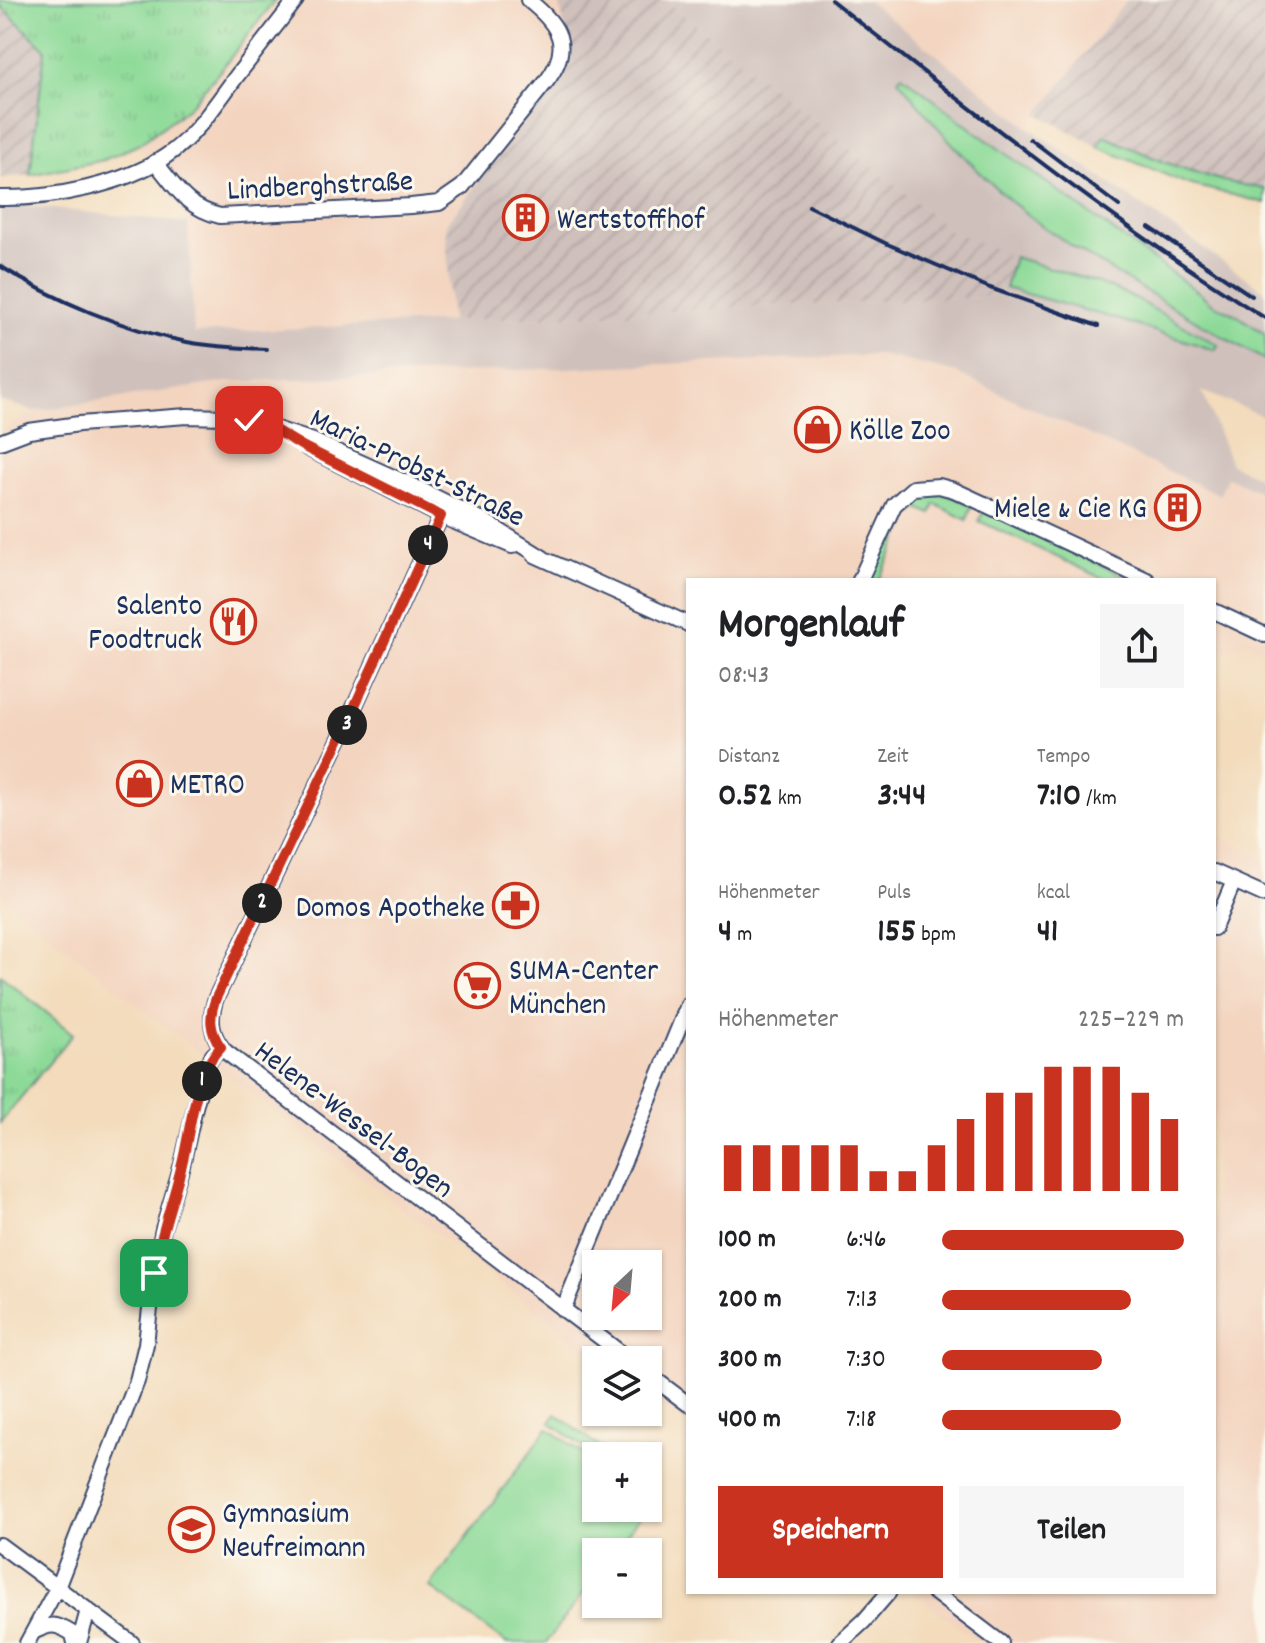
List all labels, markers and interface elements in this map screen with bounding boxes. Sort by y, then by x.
street label: Lindberghstraße [226,162,414,215]
building icon: Wertstoffhof [502,194,550,242]
place label: Wertstoffhof [557,201,706,244]
pin [215,386,283,454]
icon: check [227,398,271,442]
street label: Maria-Probst-Straße [301,399,531,541]
shop icon: Kölle Zoo [794,405,842,453]
place label: Kölle Zoo [849,412,951,455]
building icon: Miele & Cie KG [1154,483,1202,531]
place label: Miele & Cie KG [994,490,1147,533]
pin: 4 [408,525,448,565]
text: 4 [423,529,433,560]
place label: Salento Foodtruck [88,587,202,664]
text: Morgenlauf [718,596,904,659]
restaurant icon: Salento Foodtruck [209,597,257,645]
button: share [1100,604,1184,688]
text: 08:43 [718,658,769,695]
pin: 3 [327,705,367,745]
text: 3 [342,709,352,740]
text: Distanz [718,742,780,773]
text: Zeit [877,742,909,773]
text: Tempo [1037,742,1090,773]
shop icon: METRO [115,759,163,807]
place label: METRO [170,766,245,809]
text: 0.52 [718,773,773,822]
text: 3:44 [877,773,926,822]
text: 7:10 [1037,773,1081,822]
text: km [773,784,802,815]
text: /km [1081,784,1117,815]
text: Höhenmeter [718,878,820,909]
text: Puls [877,878,911,909]
text: kcal [1037,878,1070,909]
pharmacy icon: Domos Apotheke [492,882,540,930]
pin: 2 [242,883,282,923]
text: 2 [257,887,267,918]
place label: Domos Apotheke [296,889,485,932]
text: 4 [718,909,732,958]
text: 155 [877,909,916,958]
text: 41 [1037,909,1058,958]
text: m [732,920,752,951]
text: bpm [916,920,956,951]
place label: SUMA-Center München [509,952,658,1029]
supermarket icon: SUMA-Center München [454,962,502,1010]
text: Höhenmeter [718,1002,838,1039]
text: 225–229 m [1078,1002,1184,1039]
street label: Helene-Wessel-Bogen [243,1032,461,1211]
pin: 1 [182,1061,222,1101]
text: 1 [200,1065,204,1096]
text: 100 m [718,1222,776,1259]
text: 6:46 [846,1222,887,1259]
pin [120,1239,188,1307]
north arrow [582,1250,662,1330]
map controls [582,1250,662,1618]
icon: arrive [132,1251,176,1295]
text: 200 m [718,1282,782,1319]
text: 7:13 [846,1282,878,1319]
text: 300 m [718,1342,782,1379]
text: 7:30 [846,1342,886,1379]
button: layers [582,1346,662,1426]
text: 400 m [718,1402,781,1439]
text: 7:18 [846,1402,876,1439]
button: + [582,1442,662,1522]
button: Speichern [718,1486,943,1578]
button: Teilen [959,1486,1184,1578]
place label: Gymnasium Neufreimann [222,1495,366,1572]
school or university icon: Gymnasium Neufreimann [167,1505,215,1553]
button: − [582,1538,662,1618]

